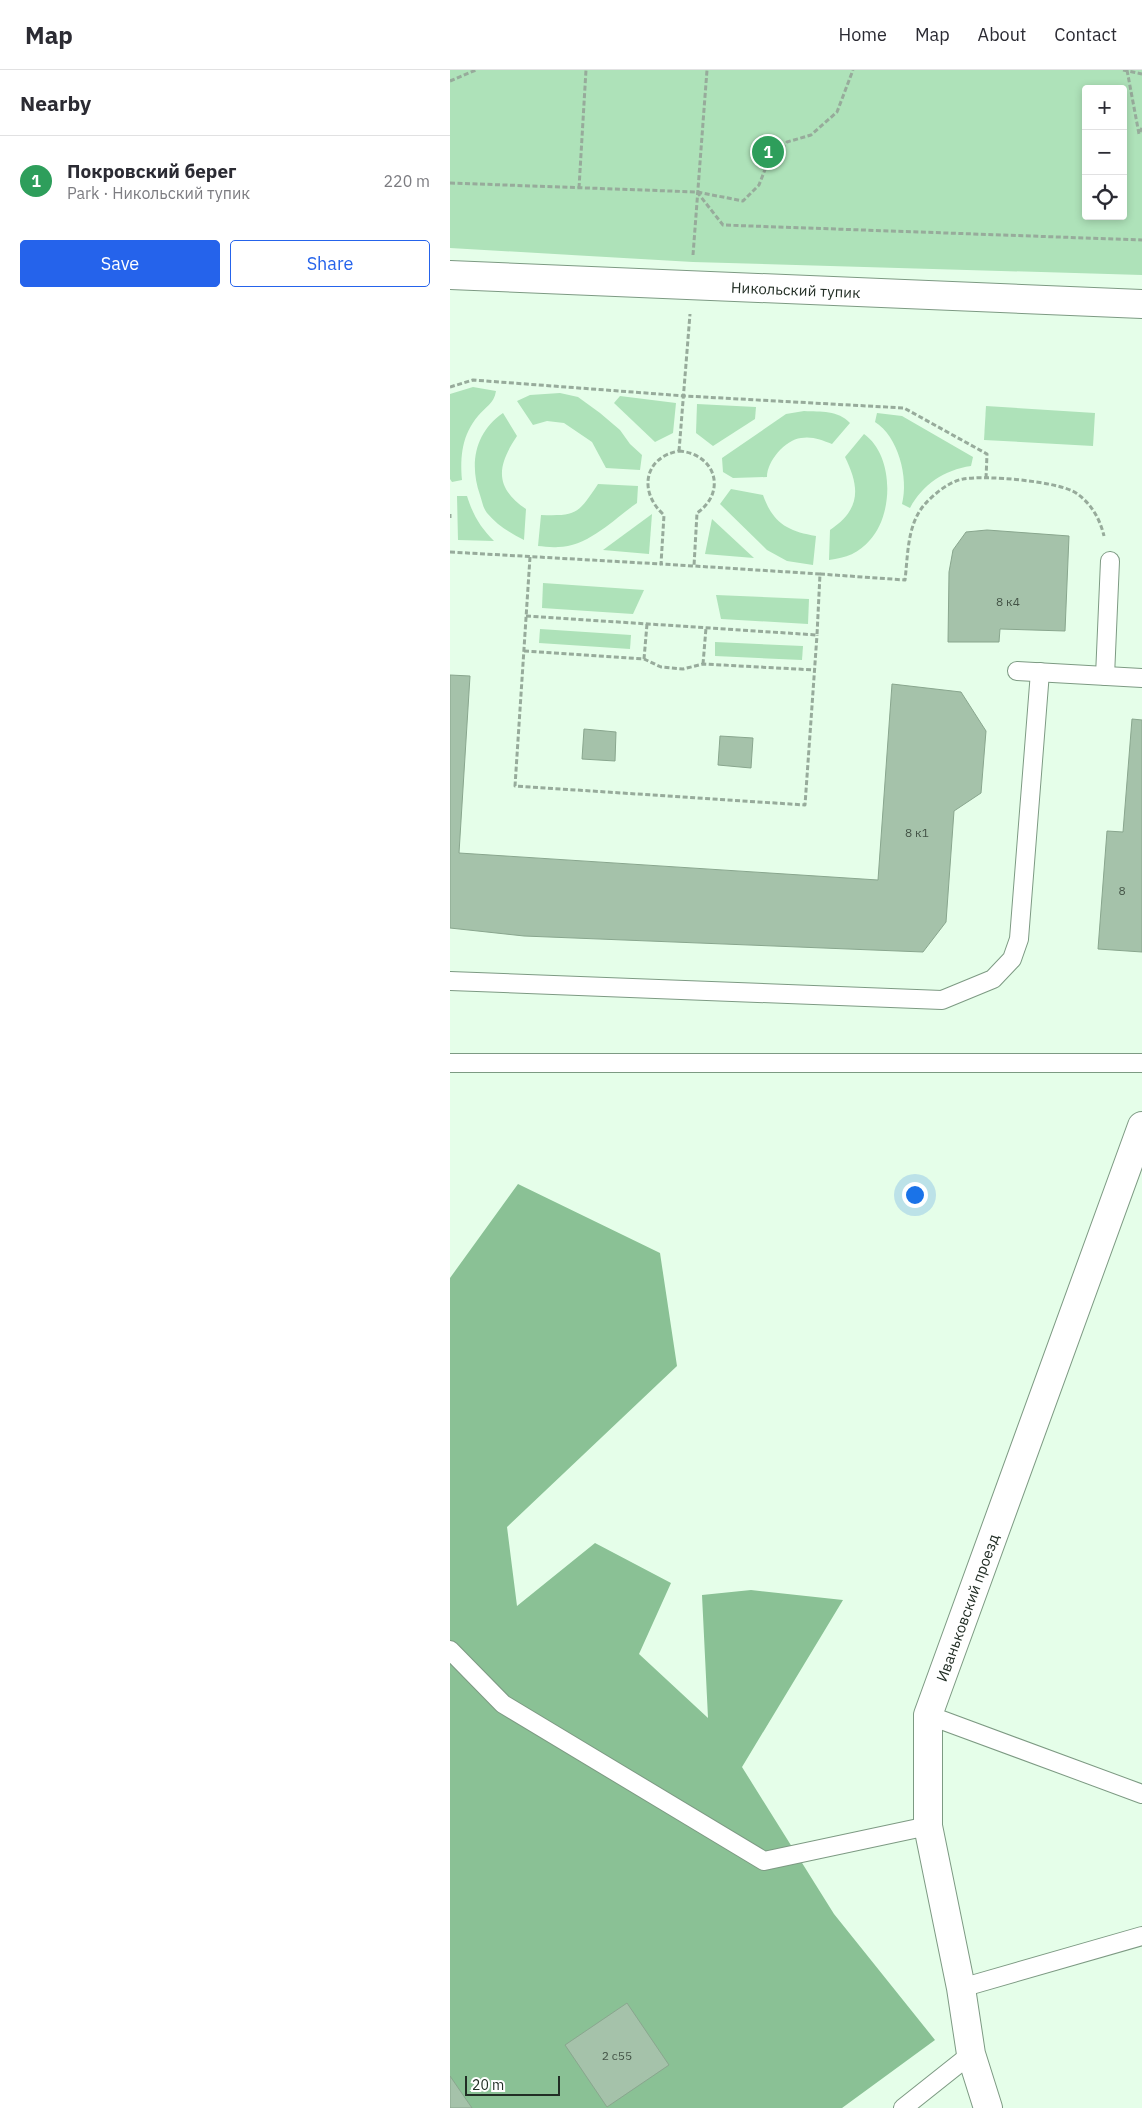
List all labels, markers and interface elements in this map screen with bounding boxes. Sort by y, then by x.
text: Map [25,19,73,51]
text: Home [839,23,887,46]
text: Map [915,23,950,46]
text: About [978,23,1026,46]
text: Contact [1054,23,1117,46]
map controls [1082,85,1127,220]
button: + [1082,85,1127,130]
text: Nearby [20,89,91,117]
button: − [1082,130,1127,175]
pin: 1 [752,133,784,171]
text: Покровский берег [67,159,237,183]
text: 1 [31,171,41,191]
text: 220 m [383,171,430,191]
button: locate [1082,175,1127,220]
text: Park · Никольский тупик [67,183,250,203]
button: Save [20,240,220,287]
button: Share [230,240,430,287]
street label: Никольский тупик [731,277,861,302]
house number: 8 к4 [996,594,1020,609]
house number: 8 к1 [905,825,929,840]
house number: 8 [1118,883,1126,898]
your location [902,1182,928,1208]
street label: Иваньковский проезд [931,1531,1003,1684]
house number: 2 с55 [602,2048,632,2063]
scale bar [465,2073,560,2096]
text: 20 m [472,2076,504,2094]

